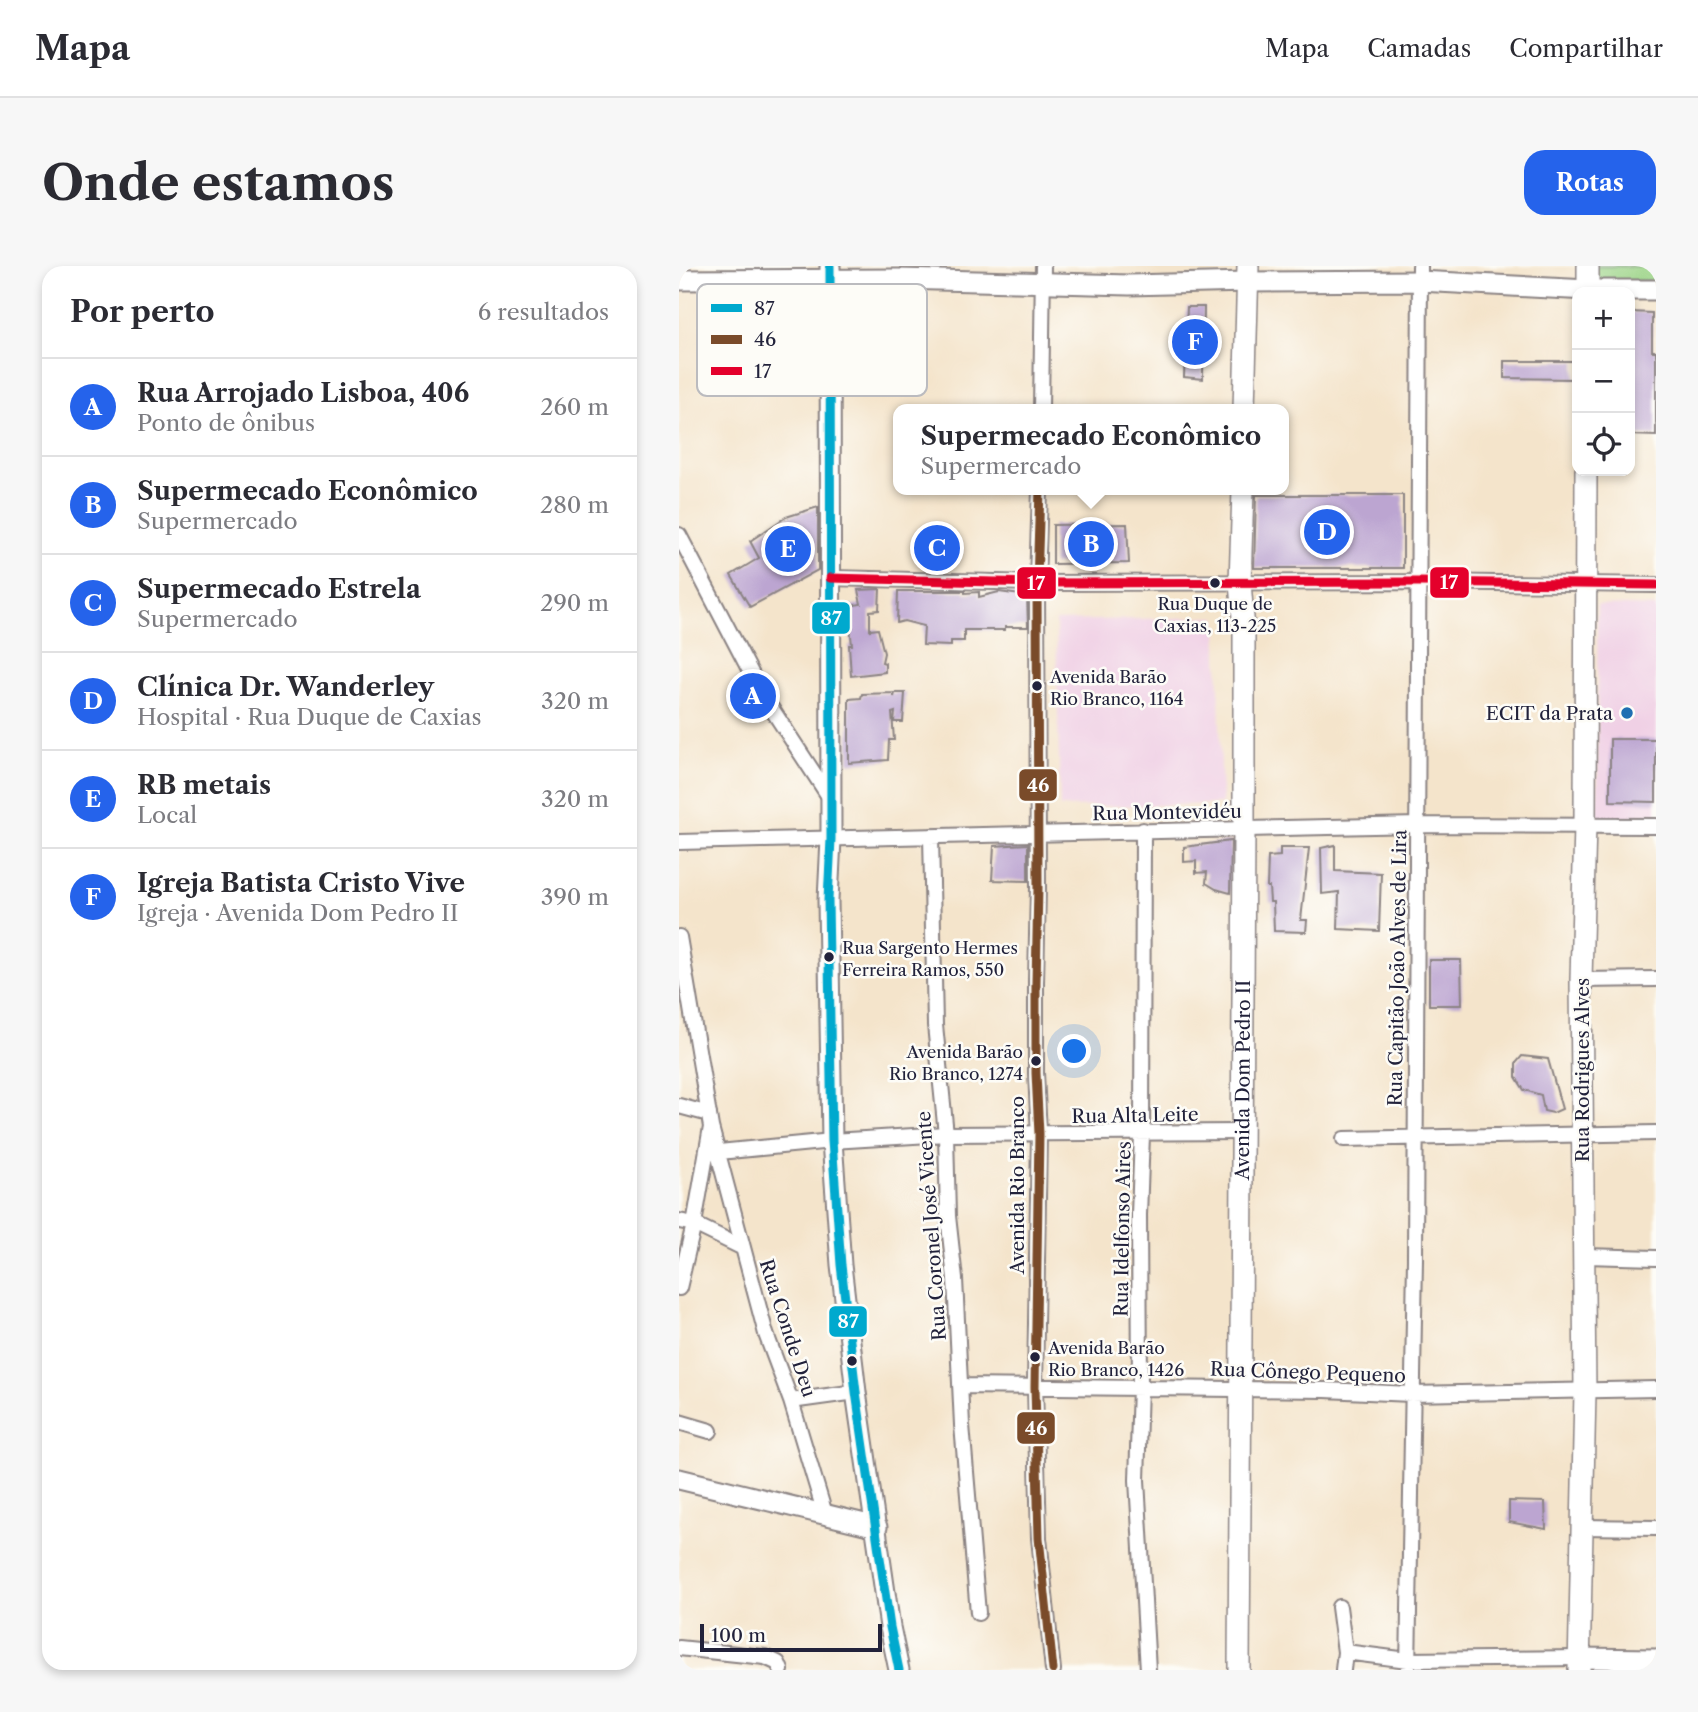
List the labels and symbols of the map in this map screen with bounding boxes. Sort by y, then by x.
legend [697,284,927,396]
text: 87 [754,297,775,320]
pin: F [1172,316,1218,368]
text: 46 [754,328,776,351]
text: 17 [754,360,772,383]
pin: D [1304,506,1350,558]
pin: B [1068,518,1114,570]
pin: C [914,522,960,574]
pin: E [765,523,811,575]
line badge: 17 [1016,566,1057,600]
line badge: 17 [1429,566,1470,599]
text: 17 [1440,571,1458,594]
text: 17 [1027,572,1045,595]
marker: Rua Duque de Caxias, 113-225 [1208,576,1222,590]
place label: Rua Duque de Caxias, 113-225 [1154,594,1276,636]
line badge: 87 [811,601,851,635]
text: 87 [820,607,842,630]
place label: Avenida Barão Rio Branco, 1164 [1049,667,1183,709]
pin: A [730,670,776,722]
marker: Avenida Barão Rio Branco, 1164 [1030,679,1044,693]
place label: ECIT da Prata [1486,702,1613,725]
marker: ECIT da Prata [1619,705,1635,721]
line badge: 46 [1018,768,1058,802]
text: 46 [1027,774,1049,797]
street label: Rua Montevidéu [1092,800,1242,825]
street label: Rua Capitão João Alves de Lira [1384,829,1411,1107]
place label: Rua Sargento Hermes Ferreira Ramos, 550 [842,938,1018,980]
marker: Rua Sargento Hermes Ferreira Ramos, 550 [822,950,836,964]
street label: Rua Rodrigues Alves [1571,978,1594,1162]
street label: Avenida Dom Pedro II [1231,980,1255,1181]
your location [1057,1034,1091,1068]
place label: Avenida Barão Rio Branco, 1274 [889,1042,1023,1084]
marker: Avenida Barão Rio Branco, 1274 [1029,1054,1043,1068]
street label: Avenida Rio Branco [1006,1096,1029,1275]
street label: Rua Alta Leite [1071,1103,1199,1128]
street label: Rua Coronel José Vicente [912,1110,951,1342]
street label: Rua Idelfonso Aires [1109,1141,1136,1317]
street label: Rua Conde Deu [754,1256,821,1400]
line badge: 87 [828,1305,868,1338]
text: 87 [837,1310,859,1333]
place label: Avenida Barão Rio Branco, 1426 [1047,1338,1184,1380]
marker: Avenida Barão Rio Branco, 1426 [1028,1350,1042,1364]
unlabelled marker [845,1354,859,1368]
street label: Rua Cônego Pequeno [1210,1358,1406,1387]
line badge: 46 [1016,1411,1056,1445]
text: 46 [1025,1417,1047,1440]
scale bar [700,1621,882,1653]

